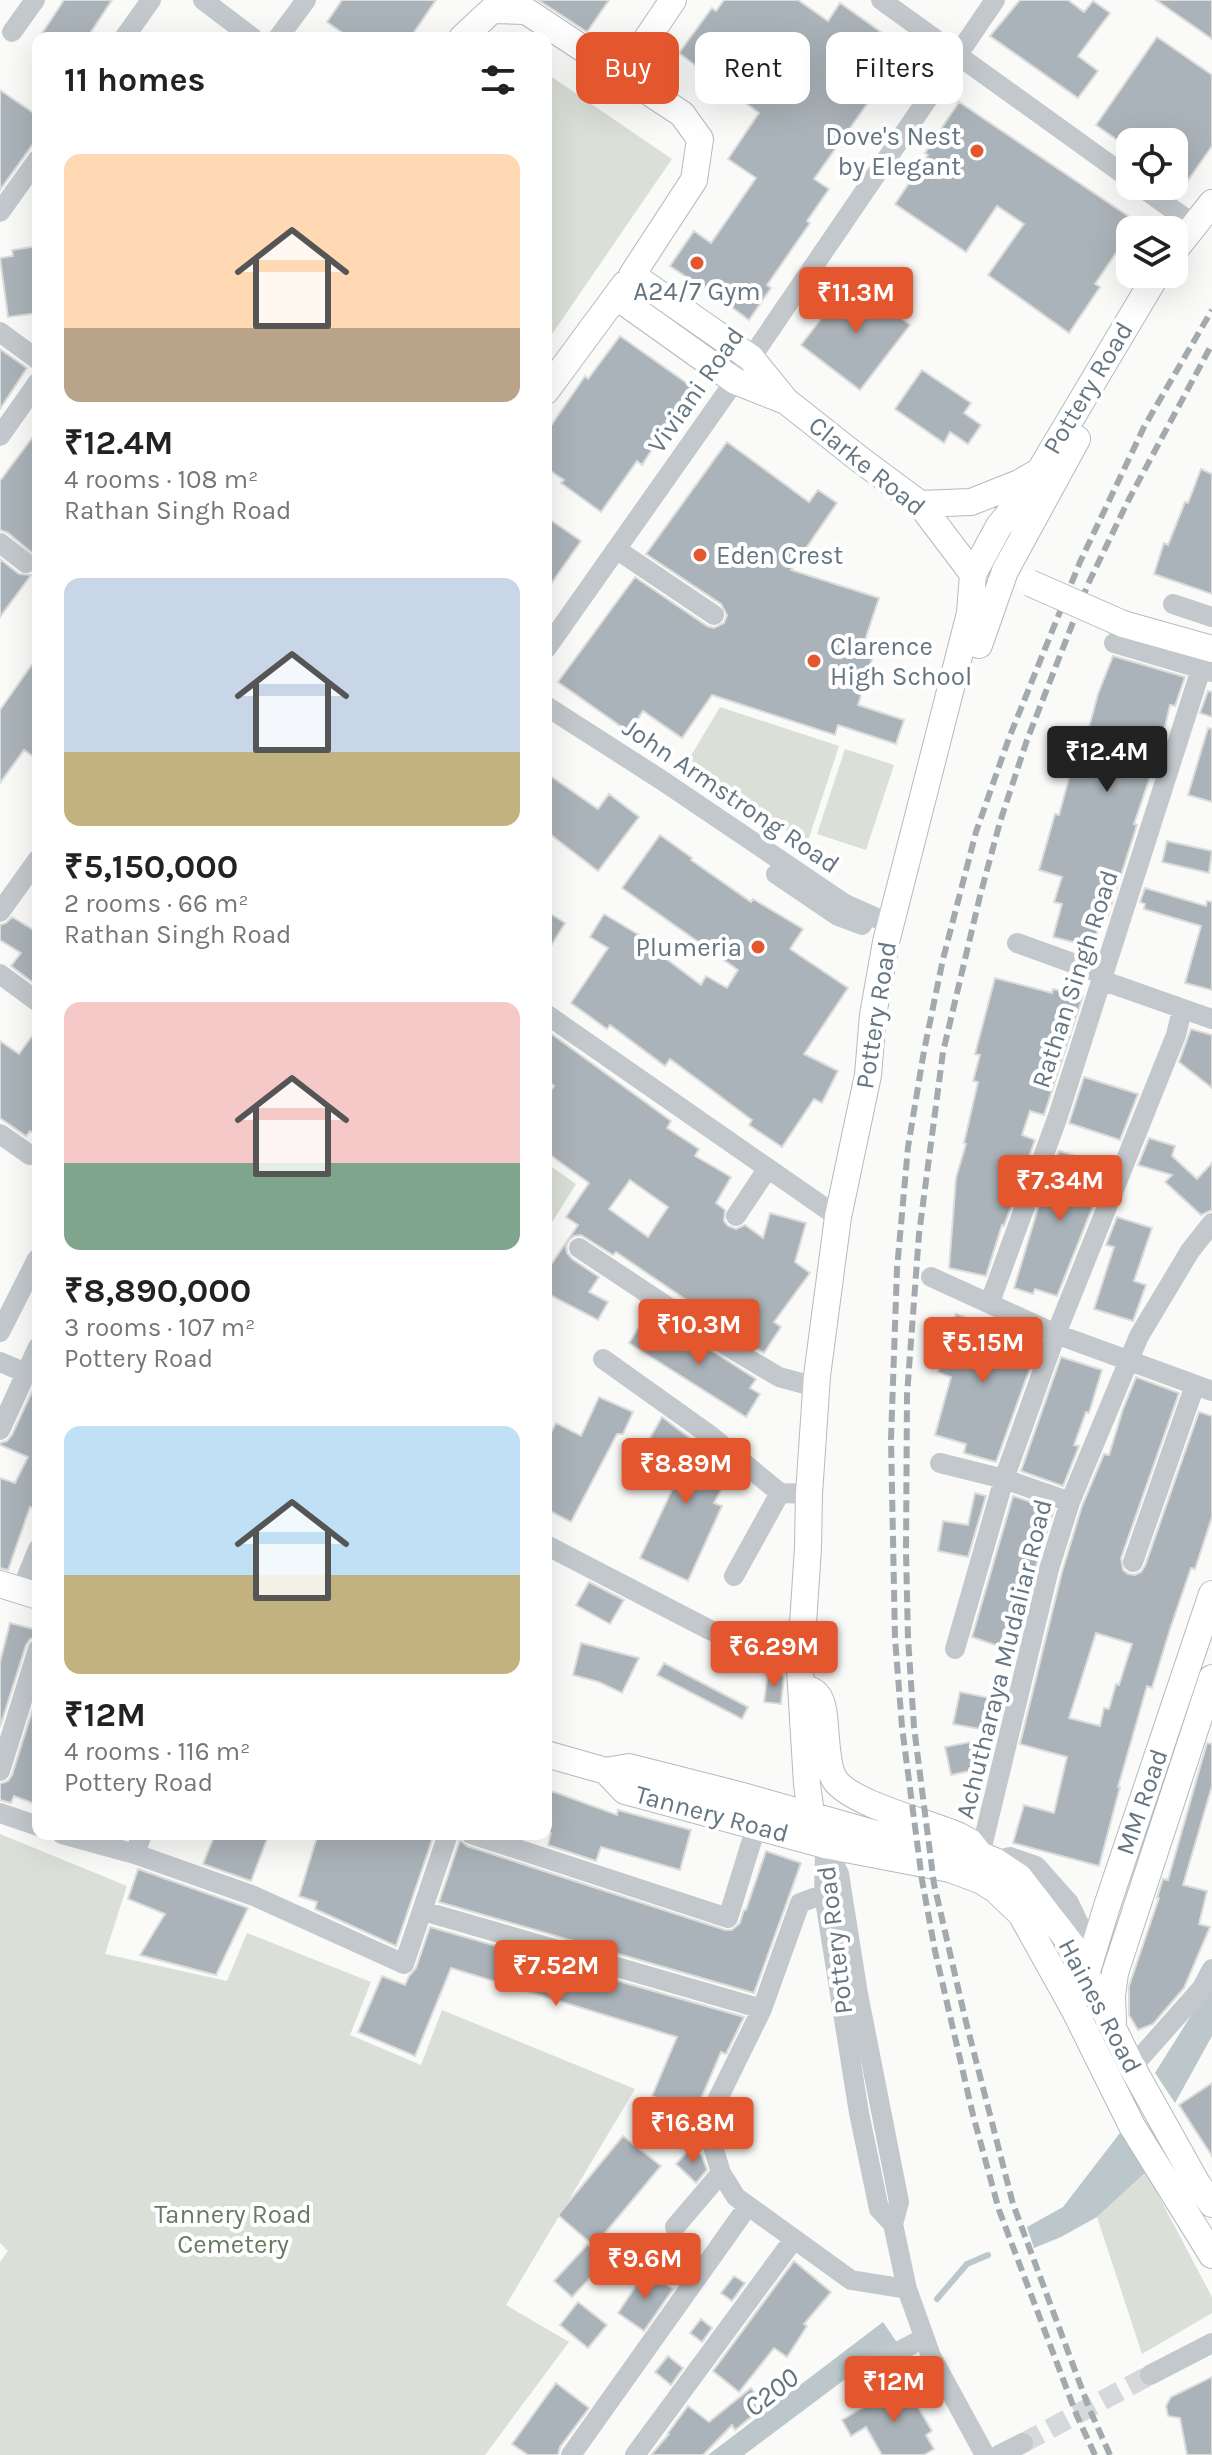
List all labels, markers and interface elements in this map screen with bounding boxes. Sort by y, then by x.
chip: Buy [576,32,679,104]
chip: Rent [695,32,810,104]
chip: Filters [826,32,963,104]
icon: filters [476,58,520,102]
text: 11 homes [64,60,206,100]
place label: Dove's Nest by Elegant [825,121,961,182]
map controls [1116,128,1188,288]
button: locate [1116,128,1188,200]
marker: Dove's Nest by Elegant [968,142,986,160]
icon: home [220,206,364,350]
button: layers [1116,216,1188,288]
marker: A24/7 Gym [688,254,706,272]
pin: ₹11.3M [791,267,921,335]
place label: A24/7 Gym [633,276,761,307]
text: ₹11.3M [817,277,895,308]
street label: Pottery Road [1036,316,1140,460]
street label: Viviani Road [641,321,751,459]
street label: Clarke Road [802,410,932,522]
text: ₹12.4M [64,423,173,463]
text: 4 rooms · 108 m² [64,464,258,495]
text: Rathan Singh Road [64,495,291,526]
place label: Eden Crest [716,540,844,571]
marker: Eden Crest [691,546,709,564]
icon: home [220,630,364,774]
place label: Clarence High School [830,631,972,692]
marker: Clarence High School [805,652,823,670]
street label: John Armstrong Road [617,712,845,880]
pin: ₹12.4M [1042,726,1172,794]
text: ₹12.4M [1065,736,1149,767]
text: ₹5,150,000 [64,847,238,887]
street label: Rathan Singh Road [1025,866,1125,1092]
text: 2 rooms · 66 m² [64,888,249,919]
text: Rathan Singh Road [64,919,291,950]
place label: Plumeria [635,932,742,963]
marker: Plumeria [749,938,767,956]
street label: Pottery Road [849,939,903,1091]
icon: home [220,1054,364,1198]
pin: ₹7.34M [995,1155,1125,1223]
text: ₹7.34M [1016,1165,1104,1196]
text: ₹8,890,000 [64,1271,251,1311]
pin: ₹10.3M [634,1299,764,1367]
text: ₹10.3M [656,1309,742,1340]
text: 3 rooms · 107 m² [64,1312,255,1343]
pin: ₹5.15M [918,1317,1048,1385]
text: ₹5.15M [942,1327,1024,1358]
text: Pottery Road [64,1343,213,1374]
pin: ₹8.89M [621,1438,751,1506]
text: ₹8.89M [640,1448,732,1479]
icon: home [220,1478,364,1622]
street label: Achutharaya Mudaliar Road [949,1496,1059,1822]
pin: ₹6.29M [709,1621,839,1689]
text: ₹6.29M [729,1631,819,1662]
text: ₹12M [64,1695,146,1735]
text: 4 rooms · 116 m² [64,1736,251,1767]
street label: MM Road [1109,1745,1175,1859]
text: Pottery Road [64,1767,213,1798]
street label: Tannery Road [632,1779,792,1849]
street label: Pottery Road [811,1864,859,2016]
street label: Haines Road [1052,1933,1148,2079]
pin: ₹7.52M [491,1940,621,2008]
text: ₹7.52M [513,1950,600,1981]
pin: ₹16.8M [628,2097,758,2165]
text: ₹16.8M [650,2107,736,2138]
park label: Tannery Road Cemetery [154,2199,312,2260]
pin: ₹9.6M [589,2233,701,2301]
text: ₹9.6M [608,2243,682,2274]
pin: ₹12M [847,2356,941,2424]
water label: C200 [737,2361,805,2423]
text: ₹12M [863,2366,925,2397]

